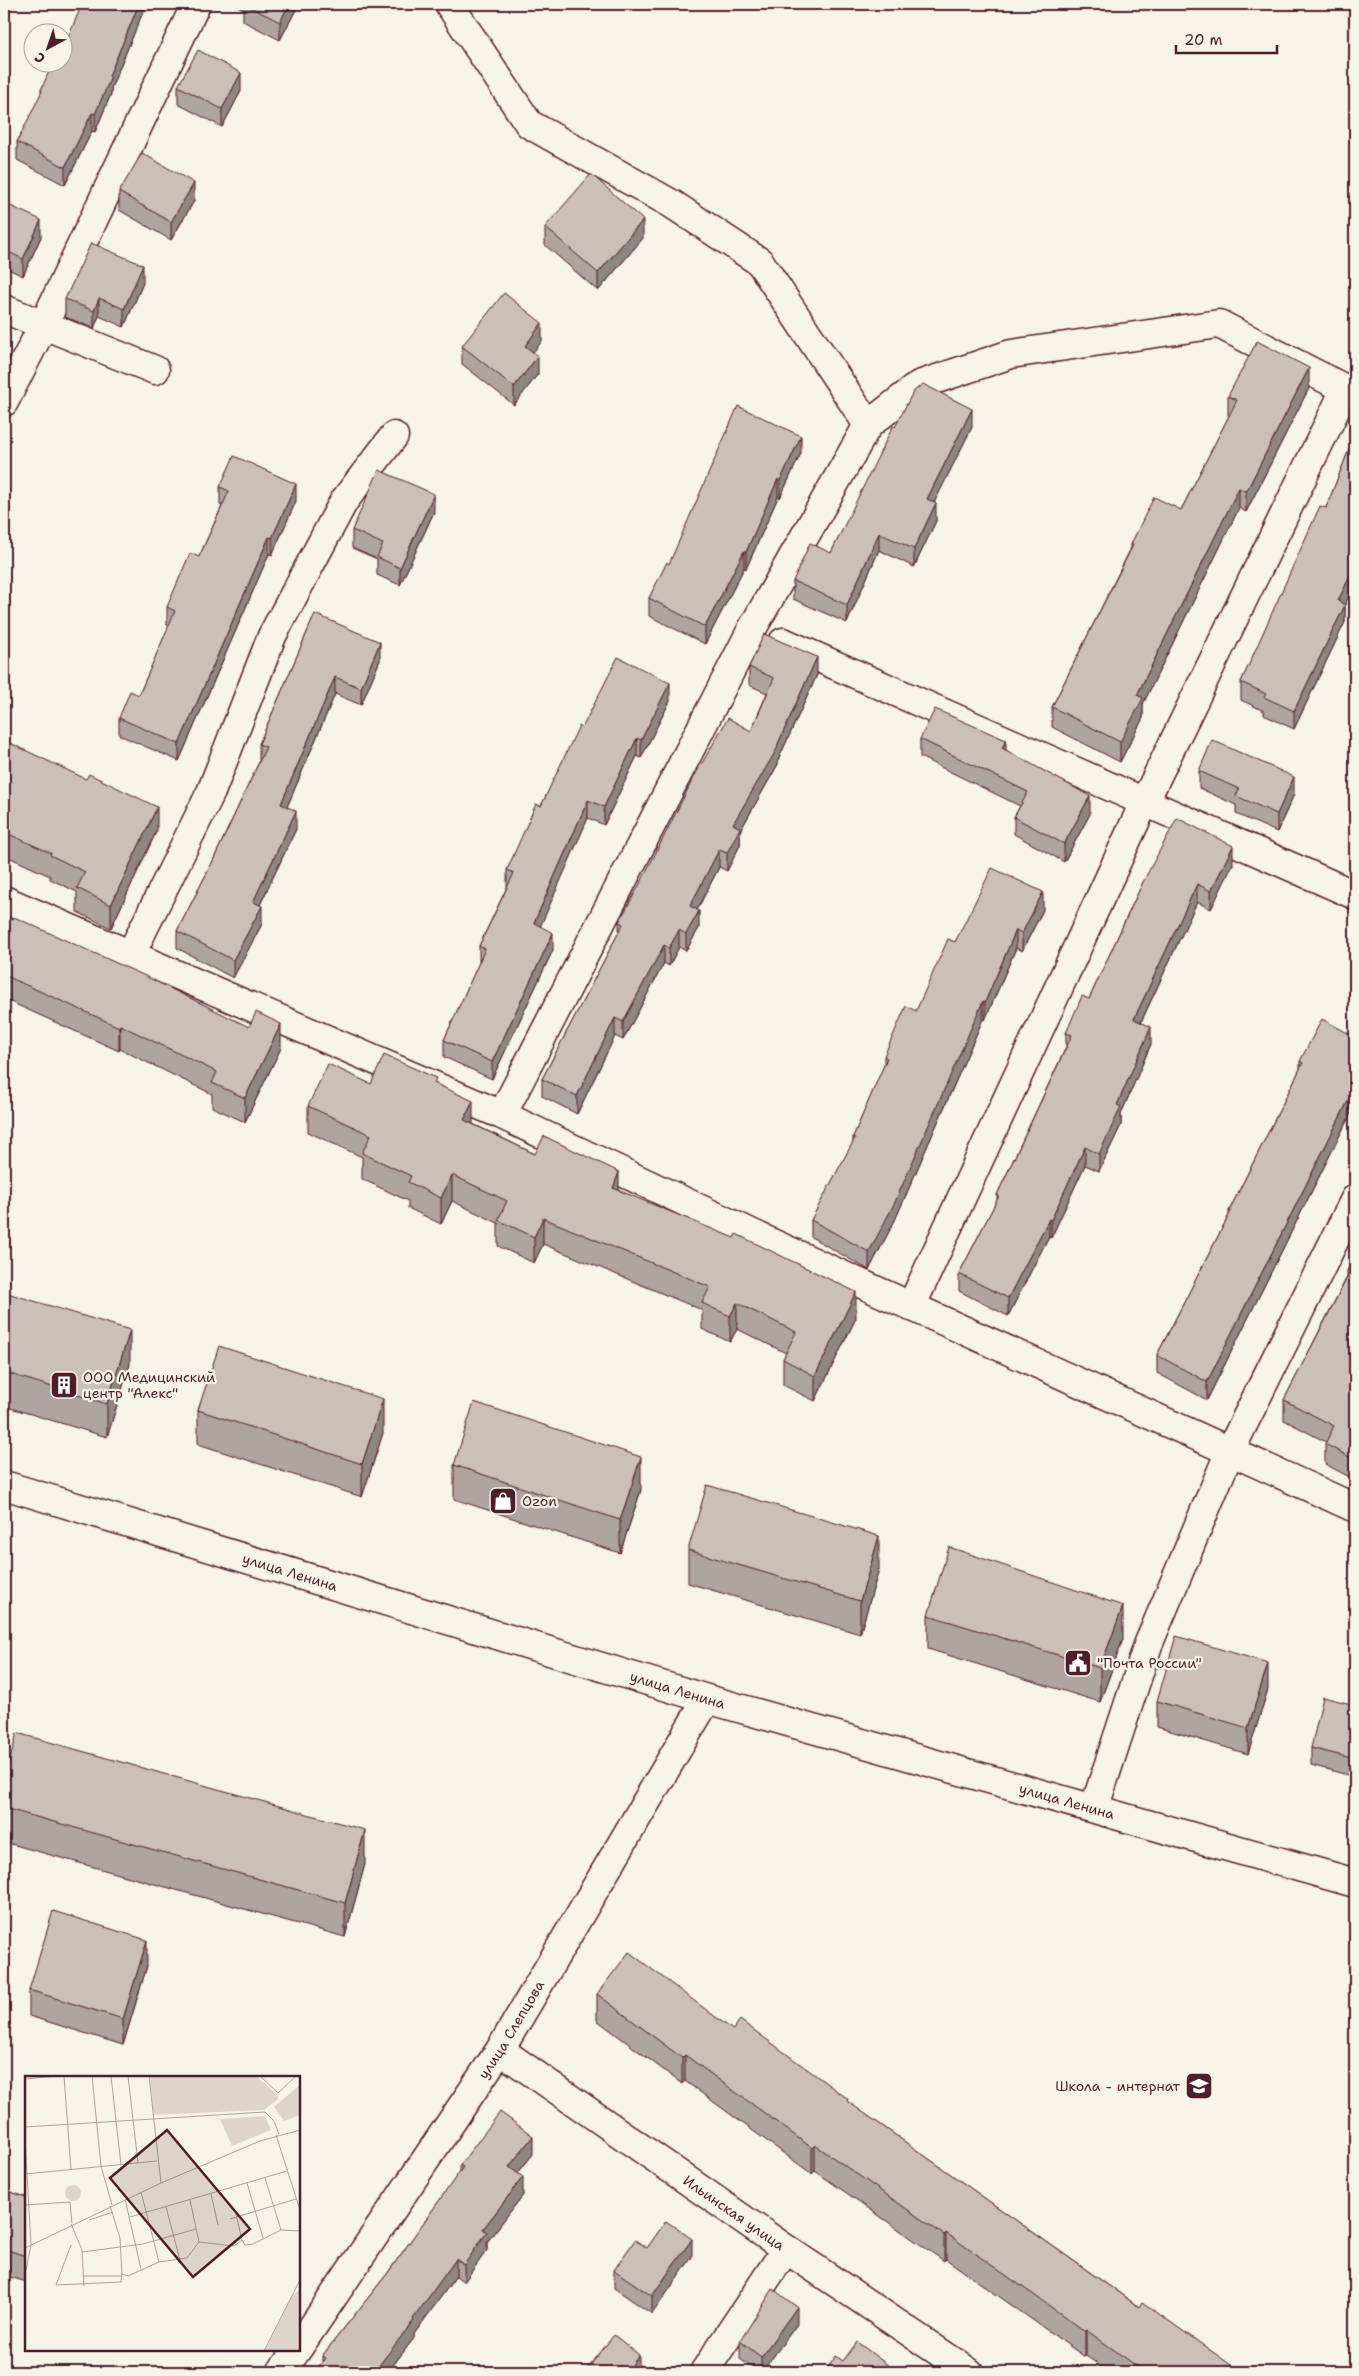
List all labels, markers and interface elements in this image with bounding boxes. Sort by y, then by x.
north arrow [22,22,72,72]
scale bar [1176,22,1278,54]
text: 20 m [1184,30,1223,50]
text: С [31,48,49,68]
place label: ООО Медицинский центр "Алекс" [83,1368,215,1402]
building icon: ООО Медицинский центр "Алекс" [49,1370,79,1400]
shop icon: Ozon [488,1486,518,1516]
place label: Ozon [522,1492,557,1510]
street label: улица Ленина [240,1549,340,1595]
public building icon: "Почта России" [1063,1648,1093,1678]
place label: "Почта России" [1097,1654,1202,1672]
street label: улица Ленина [628,1667,727,1713]
street label: улица Ленина [1017,1779,1117,1823]
street label: улица Слепцова [474,1977,548,2082]
school or university icon: Школа - интернат [1184,2071,1214,2101]
inset map [25,2076,300,2351]
place label: Школа - интернат [1055,2077,1181,2095]
street label: Ильинская улица [680,2171,788,2254]

